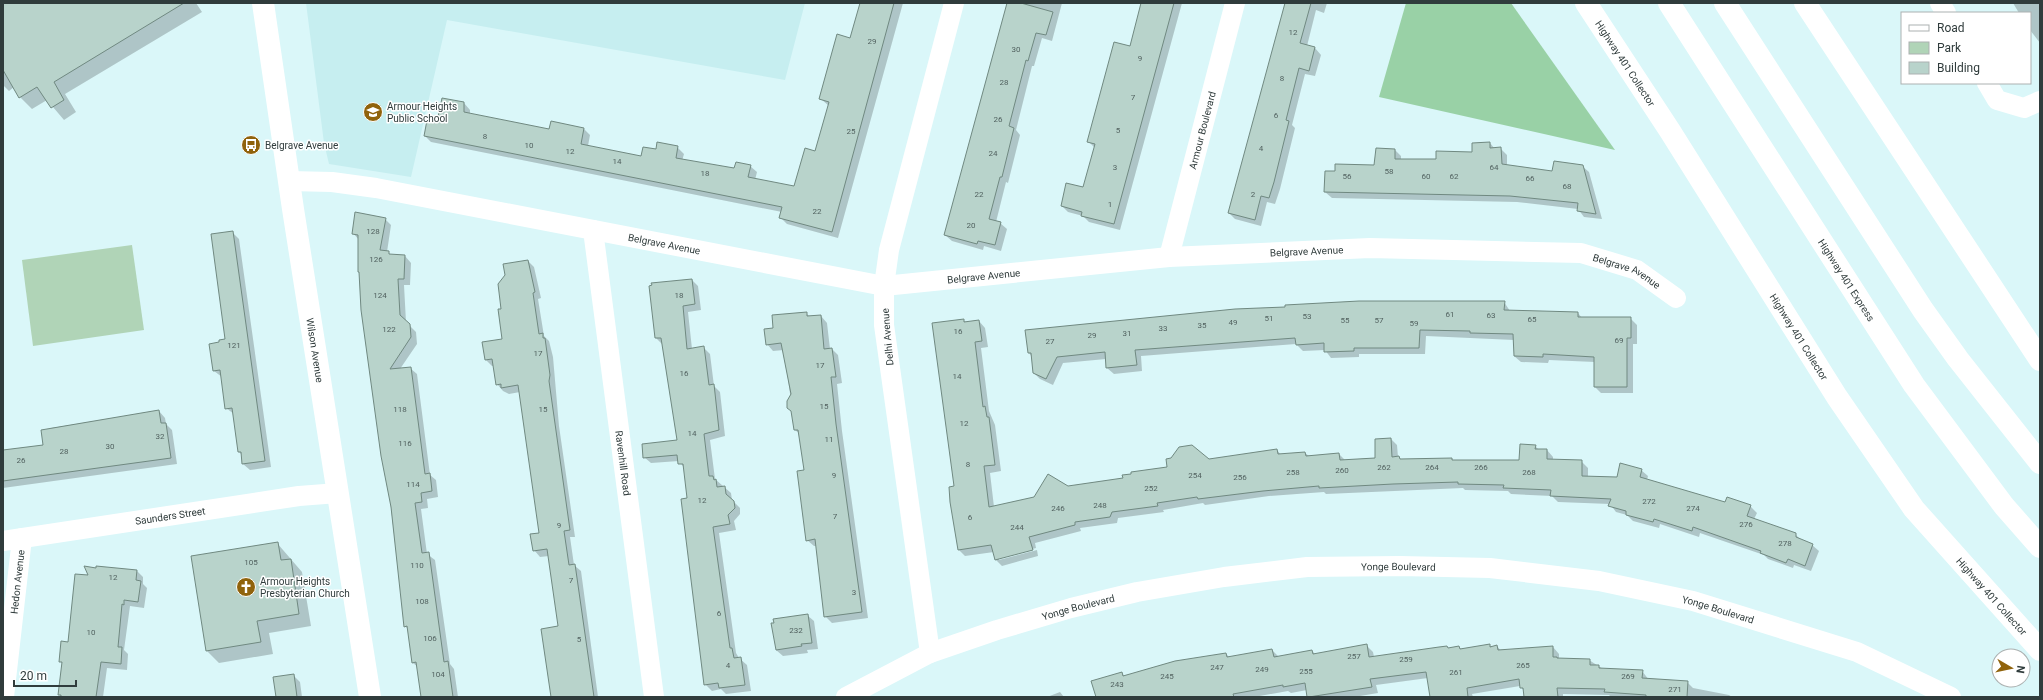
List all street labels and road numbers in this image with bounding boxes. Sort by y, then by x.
street label: Highway 401 Collector [1593,19,1657,109]
street label: Armour Boulevard [1187,90,1218,170]
street label: Belgrave Avenue [627,232,701,256]
street label: Highway 401 Express [1816,237,1877,323]
street label: Belgrave Avenue [1270,244,1344,258]
street label: Belgrave Avenue [1591,252,1662,291]
street label: Belgrave Avenue [947,267,1021,286]
street label: Highway 401 Collector [1767,292,1830,383]
street label: Delhi Avenue [880,308,895,366]
street label: Wilson Avenue [304,317,325,383]
street label: Ravenhill Road [613,430,633,496]
street label: Saunders Street [134,505,206,527]
street label: Hedon Avenue [8,549,27,614]
street label: Highway 401 Collector [1954,556,2029,638]
street label: Yonge Boulevard [1361,561,1436,573]
street label: Yonge Boulevard [1041,593,1116,622]
street label: Yonge Boulevard [1681,594,1755,626]

